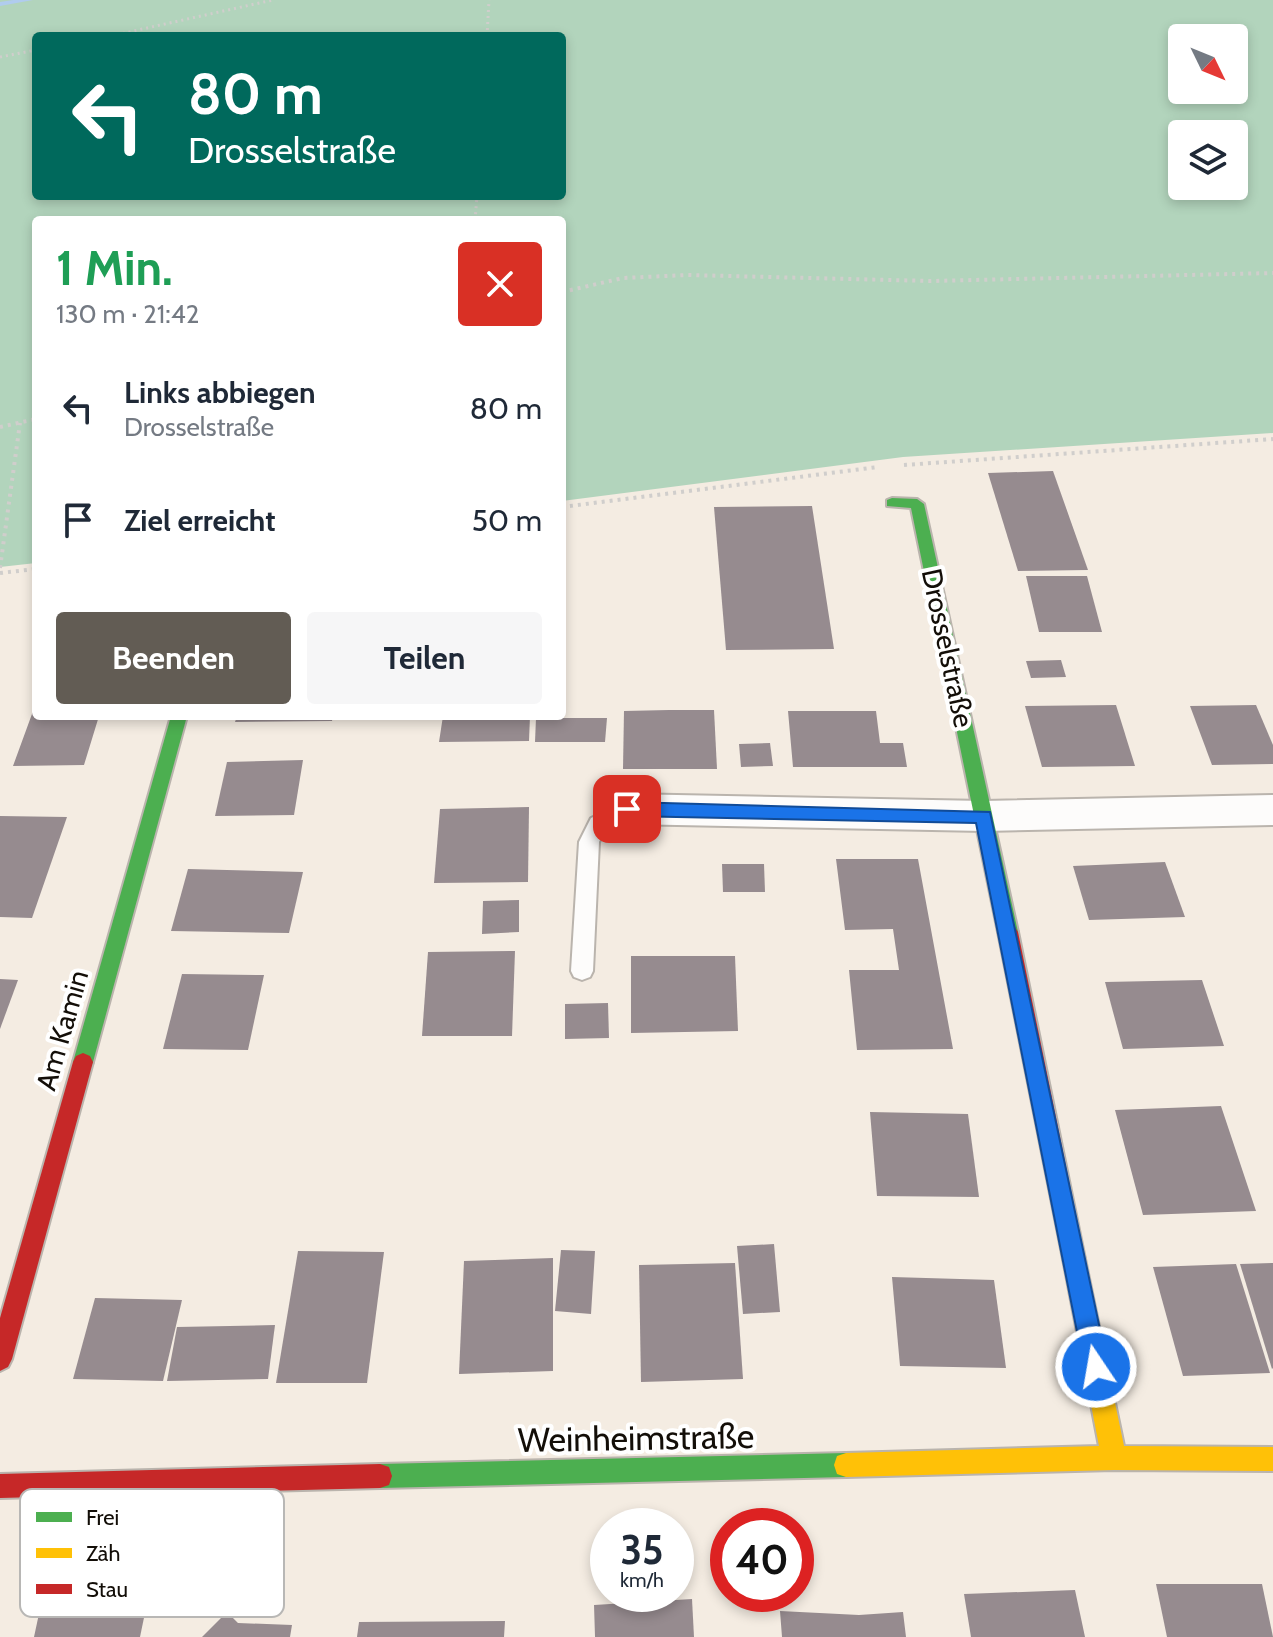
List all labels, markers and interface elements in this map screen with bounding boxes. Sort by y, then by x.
north arrow [1168,24,1248,104]
map controls [1168,24,1248,200]
text: 80 m [188,60,323,128]
icon: left [56,64,160,168]
button: layers [1168,120,1248,200]
text: Drosselstraße [188,128,396,172]
text: 1 Min. [56,239,173,297]
button: close [458,242,542,326]
text: 130 m · 21:42 [56,298,199,330]
text: Links abbiegen [124,374,316,411]
icon: left [56,386,100,430]
text: 80 m [470,390,542,427]
text: Drosselstraße [124,411,274,443]
icon: arrive [56,498,100,542]
text: Ziel erreicht [124,502,275,539]
text: 50 m [472,502,542,539]
street label: Drosselstraße [915,565,981,731]
button: Beenden [56,612,291,704]
button: Teilen [307,612,542,704]
pin [593,775,661,843]
icon: arrive [605,787,649,831]
street label: Am Kamin [29,966,95,1094]
position arrow [1054,1325,1138,1409]
street label: Weinheimstraße [517,1415,755,1461]
legend [20,1489,284,1617]
text: Frei [86,1504,119,1531]
speed limit sign: 40 [710,1508,814,1612]
text: 35 [620,1525,664,1574]
text: Zäh [86,1540,120,1567]
text: km/h [620,1568,664,1592]
text: Stau [86,1576,128,1603]

